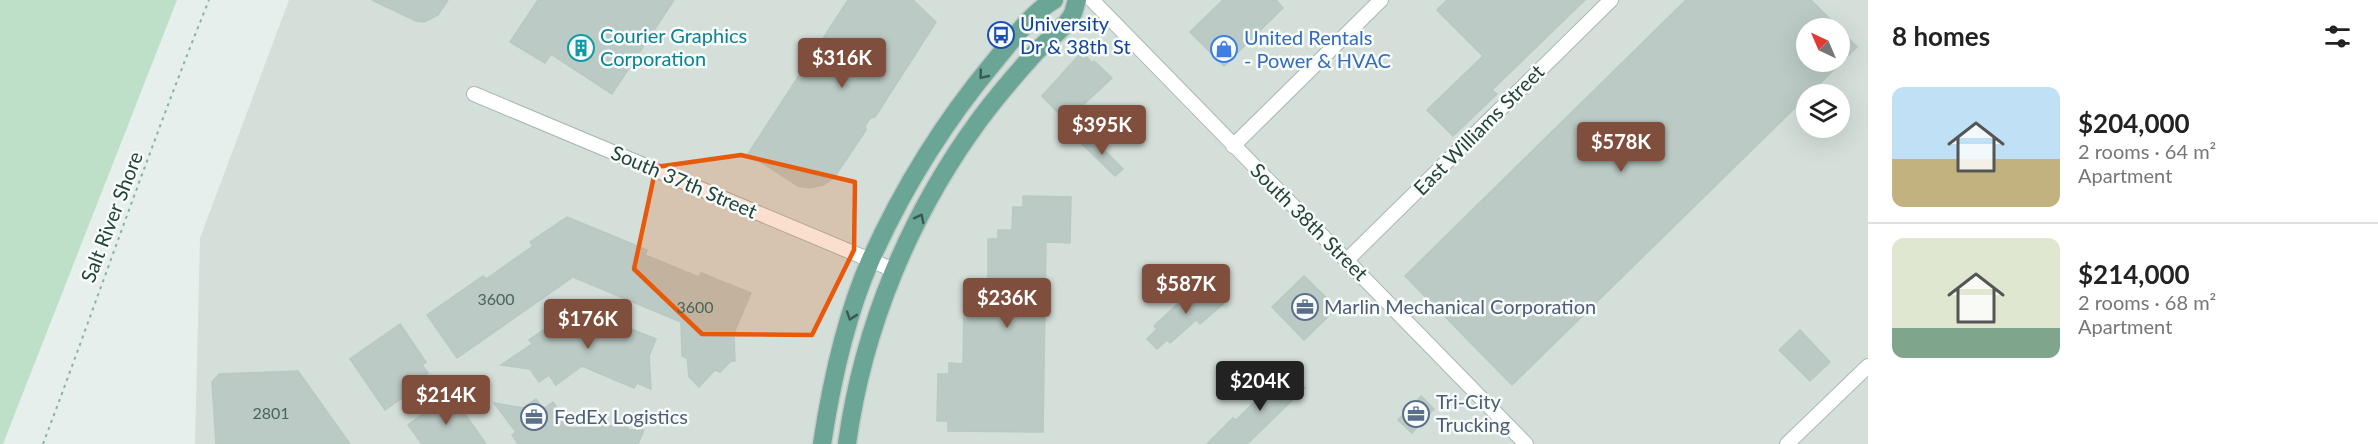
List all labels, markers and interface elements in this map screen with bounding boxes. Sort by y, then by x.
place label: University Dr & 38th St [1020,11,1131,58]
north arrow [1796,18,1850,72]
map controls [1796,18,1850,138]
bus stop icon: University Dr & 38th St [986,20,1016,50]
text: 8 homes [1892,20,1990,52]
icon: filters [2321,20,2354,53]
place label: Courier Graphics Corporation [600,23,747,70]
place label: United Rentals - Power & HVAC [1244,25,1391,72]
building icon: Courier Graphics Corporation [566,33,596,63]
shop icon: United Rentals - Power & HVAC [1209,34,1239,64]
pin: $316K [800,38,884,89]
text: $316K [812,45,872,69]
street label: East Williams Street [1408,59,1548,199]
one-way arrow [980,68,991,79]
button: layers [1796,84,1850,138]
pin: $395K [1060,105,1144,156]
text: $204,000 [2078,107,2190,139]
icon: home [1940,111,2012,183]
text: $395K [1072,112,1132,136]
pin: $578K [1579,122,1663,173]
text: $578K [1591,129,1651,153]
text: 2 rooms · 64 m² [2078,139,2216,163]
street label: South 37th Street [608,140,761,223]
street label: Salt River Shore [75,148,147,285]
street label: South 38th Street [1246,158,1373,285]
text: Apartment [2078,163,2172,187]
one-way arrow [913,214,924,224]
text: $214,000 [2078,258,2190,290]
icon: home [1940,262,2012,334]
pin: $587K [1144,264,1228,315]
text: $587K [1156,271,1216,295]
pin: $236K [965,278,1049,329]
text: $236K [977,285,1037,309]
house number: 3600 [477,289,515,308]
text: 2 rooms · 68 m² [2078,290,2216,314]
office icon: Marlin Mechanical Corporation [1290,292,1320,322]
place label: Marlin Mechanical Corporation [1324,294,1596,318]
house number: 3600 [676,297,714,316]
pin: $176K [546,299,630,350]
text: $176K [558,306,618,330]
one-way arrow [846,310,859,321]
text: Apartment [2078,314,2172,338]
pin: $204K [1218,361,1302,412]
text: $204K [1230,368,1290,392]
pin: $214K [404,375,488,426]
text: $214K [416,382,476,406]
place label: Tri-City Trucking [1436,389,1510,436]
office icon: Tri-City Trucking [1401,399,1431,429]
office icon: FedEx Logistics [519,402,549,432]
house number: 2801 [252,403,290,422]
place label: FedEx Logistics [554,404,688,428]

